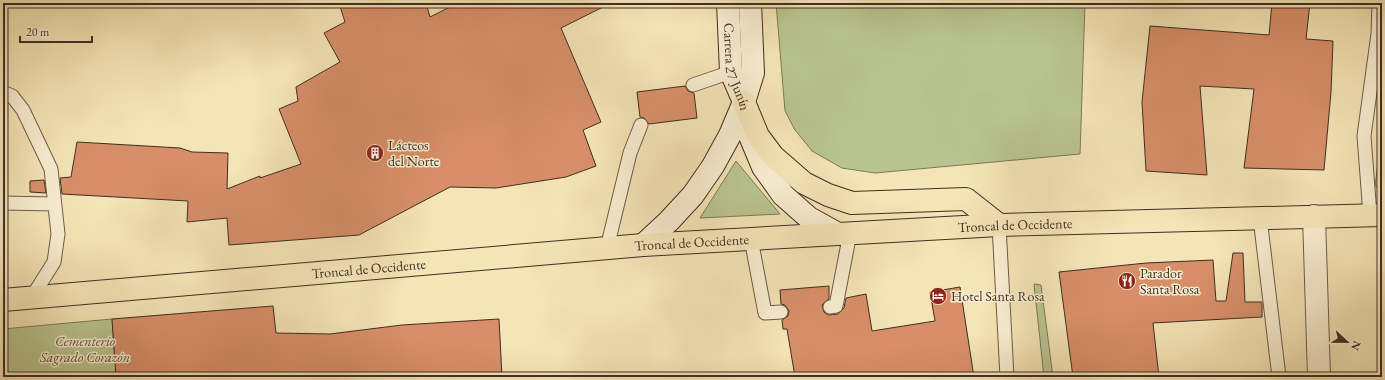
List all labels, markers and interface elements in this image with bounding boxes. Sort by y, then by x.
scale bar [20,18,92,44]
street label: Carrera 27 Junín [720,23,754,112]
text: 20 m [26,24,50,40]
place label: Lácteos del Norte [388,136,440,170]
building icon: Lácteos del Norte [365,143,385,163]
street label: Troncal de Occidente [957,214,1073,236]
street label: Troncal de Occidente [634,230,750,255]
street label: Troncal de Occidente [311,255,427,282]
place label: Parador Santa Rosa [1140,264,1200,298]
restaurant icon: Parador Santa Rosa [1117,271,1137,291]
hotel icon: Hotel Santa Rosa [928,286,948,306]
place label: Hotel Santa Rosa [951,287,1045,305]
north arrow [1327,322,1367,362]
park label: Cementerio Sagrado Corazón [39,332,130,366]
text: N [1348,339,1364,353]

